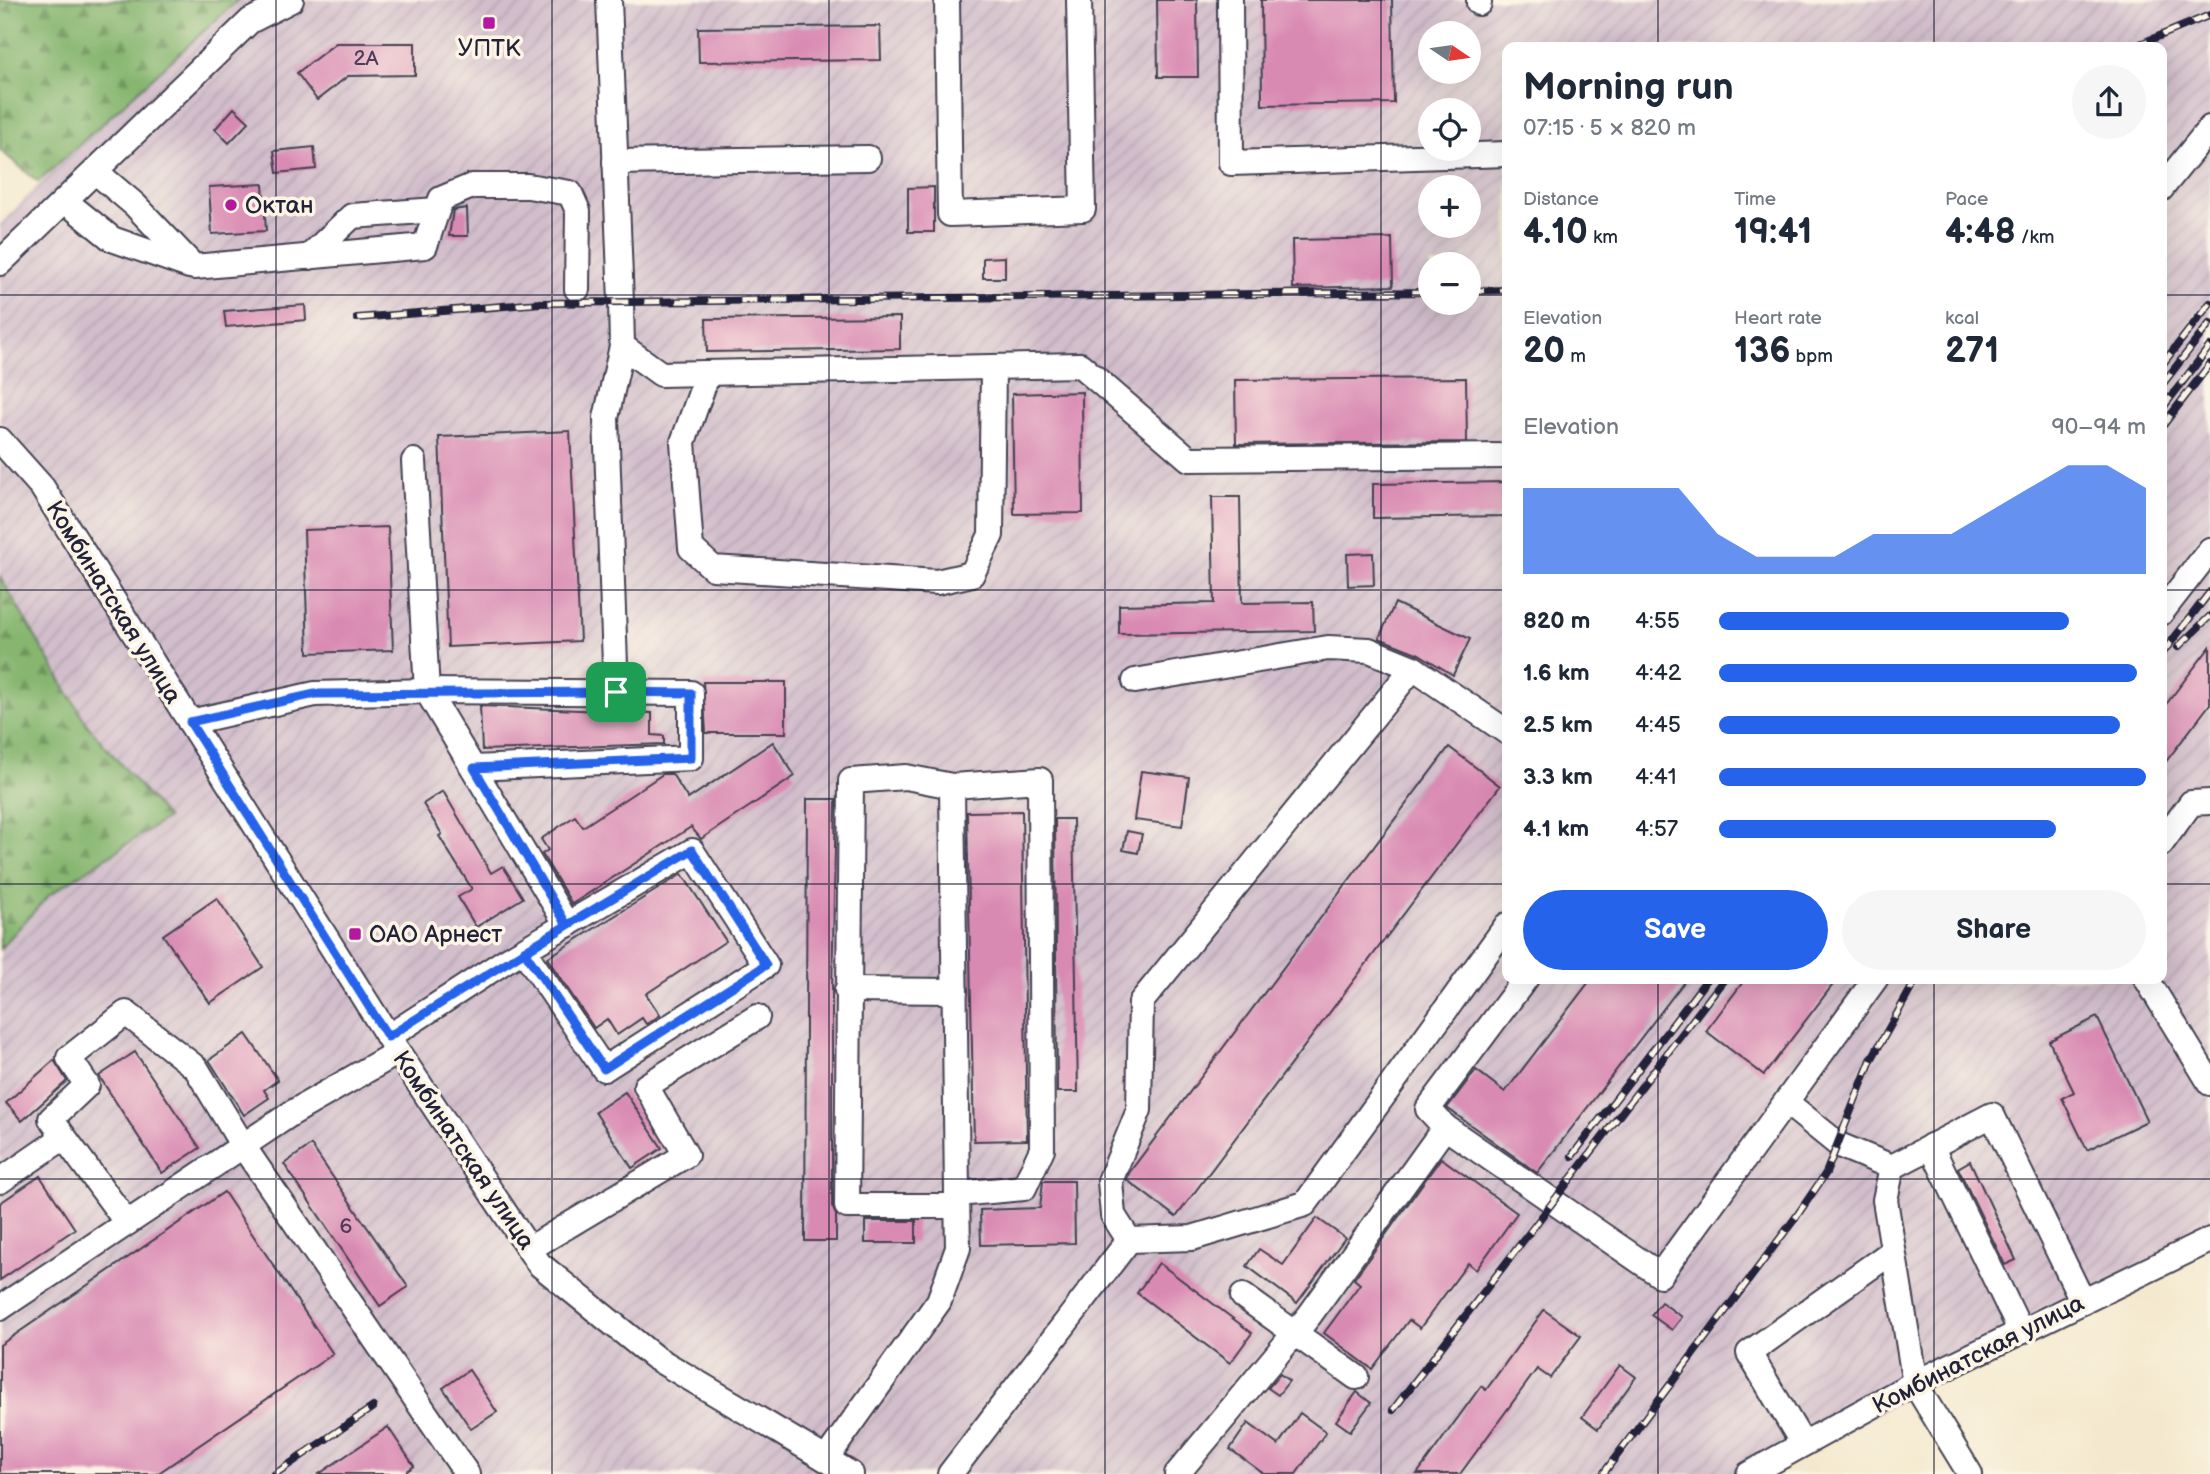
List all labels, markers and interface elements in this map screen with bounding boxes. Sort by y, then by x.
marker: УПТК [481,15,497,31]
north arrow [1418,21,1480,84]
map controls [1418,21,1481,315]
place label: УПТК [457,34,521,63]
house number: 2А [353,46,379,71]
text: Morning run [1523,65,1734,110]
button: share [2072,65,2146,139]
button: locate [1418,98,1481,161]
text: 07:15 · 5 × 820 m [1523,114,1696,142]
button: + [1418,175,1481,238]
text: Distance [1523,188,1599,211]
text: Time [1734,188,1776,211]
text: Pace [1945,188,1988,211]
place label: Октан [245,191,313,220]
marker: Октан [223,197,239,213]
text: 4.10 [1523,211,1588,254]
text: 19:41 [1734,211,1812,254]
text: 4:48 [1945,211,2016,254]
text: km [1588,226,1618,249]
text: /km [2016,226,2054,249]
button: − [1418,252,1481,315]
text: Elevation [1523,307,1602,330]
text: Heart rate [1734,307,1822,330]
text: kcal [1945,307,1979,330]
text: 20 [1523,330,1565,373]
text: 136 [1734,330,1790,373]
text: 271 [1945,330,1999,373]
text: m [1565,345,1586,368]
text: bpm [1790,345,1833,368]
text: Elevation [1523,413,1619,441]
text: 90–94 m [2051,413,2146,441]
street label: Комбинатская улица [39,496,188,709]
text: 820 m [1523,607,1590,635]
text: 4:55 [1635,607,1680,635]
text: 1.6 km [1523,659,1590,687]
text: 4:42 [1635,659,1681,687]
pin [586,662,646,722]
icon: arrive [597,673,635,711]
text: 2.5 km [1523,711,1593,739]
text: 4:45 [1635,711,1681,739]
text: 3.3 km [1523,763,1593,791]
text: 4:41 [1635,763,1677,791]
text: 4.1 km [1523,815,1589,843]
text: 4:57 [1635,815,1678,843]
button: Save [1523,890,1828,970]
button: Share [1842,890,2146,970]
place label: ОАО Арнест [369,920,503,949]
marker: ОАО Арнест [347,926,363,942]
street label: Комбинатская улица [386,1045,541,1255]
house number: 6 [340,1214,353,1239]
street label: Комбинатская улица [1868,1289,2089,1420]

